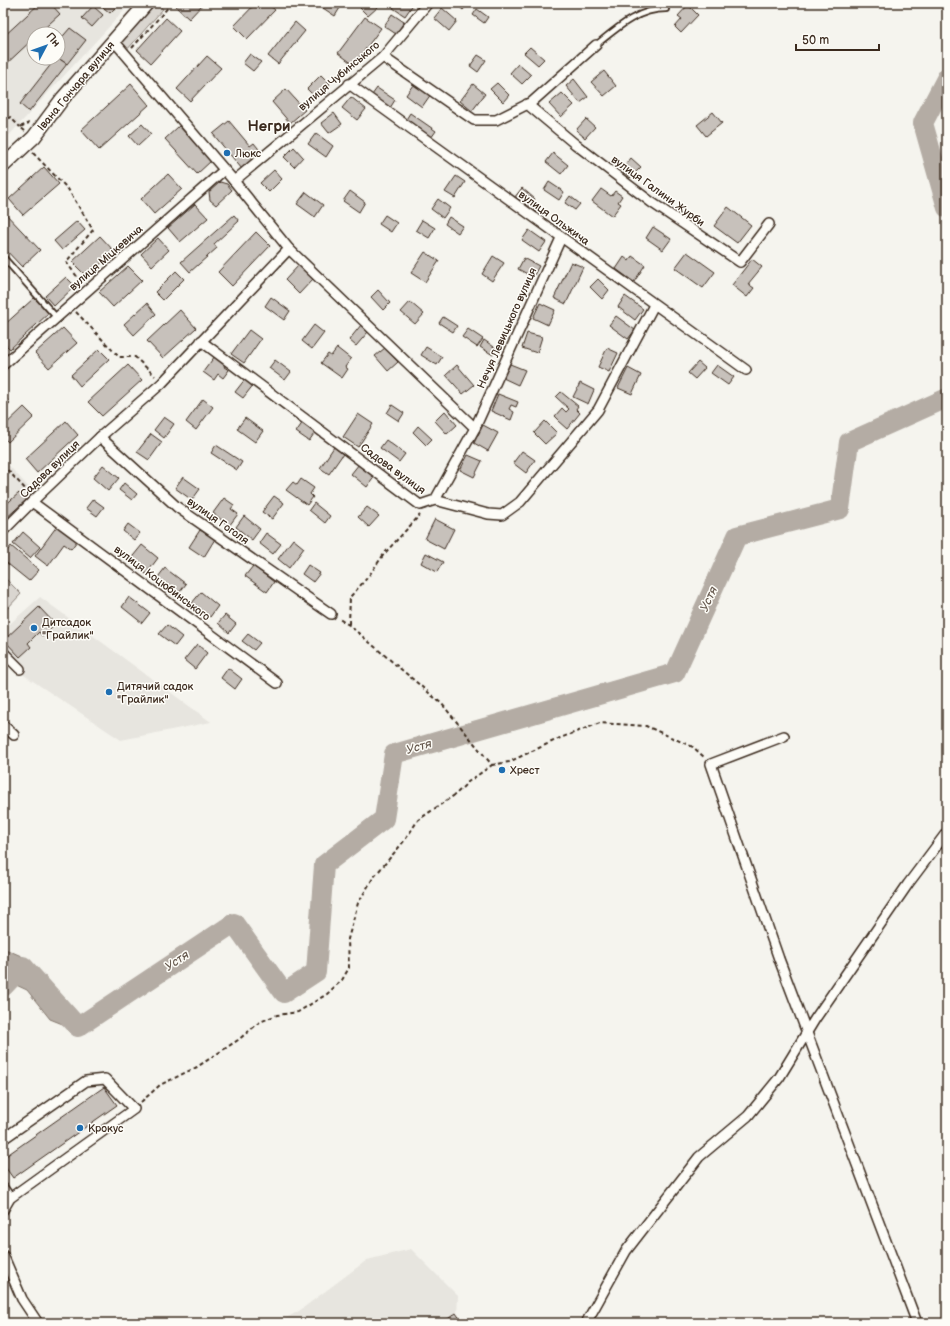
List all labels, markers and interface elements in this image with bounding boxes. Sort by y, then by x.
north arrow [26,26,66,66]
scale bar [796,26,879,52]
text: Пн [43,30,63,50]
text: 50 m [802,33,829,48]
street label: вулиця Чубинського [296,38,382,114]
street label: Івана Гончара вулиця [35,39,117,133]
district label: Негри [247,117,291,136]
place label: Люкс [234,147,262,160]
marker: Люкс [222,148,232,158]
street label: вулиця Галини Журби [609,153,707,229]
street label: вулиця Ольжича [516,188,592,248]
street label: вулиця Міцкевича [67,222,146,293]
street label: Нечуя Левицького вулиця [474,266,540,390]
street label: Садова вулиця [18,437,82,501]
street label: Садова вулиця [358,441,428,497]
street label: вулиця Гоголя [185,495,251,547]
street label: вулиця Коцюбинського [111,543,213,623]
water label: Устя [697,584,721,614]
place label: Дитсадок "Грайлик" [42,616,94,642]
marker: Дитсадок "Грайлик" [29,623,39,633]
place label: Дитячий садок "Грайлик" [117,680,194,706]
marker: Дитячий садок "Грайлик" [104,687,114,697]
water label: Устя [404,736,434,758]
place label: Хрест [510,764,540,777]
marker: Хрест [497,765,507,775]
water label: Устя [162,947,192,974]
place label: Крокус [88,1122,124,1135]
marker: Крокус [75,1123,85,1133]

